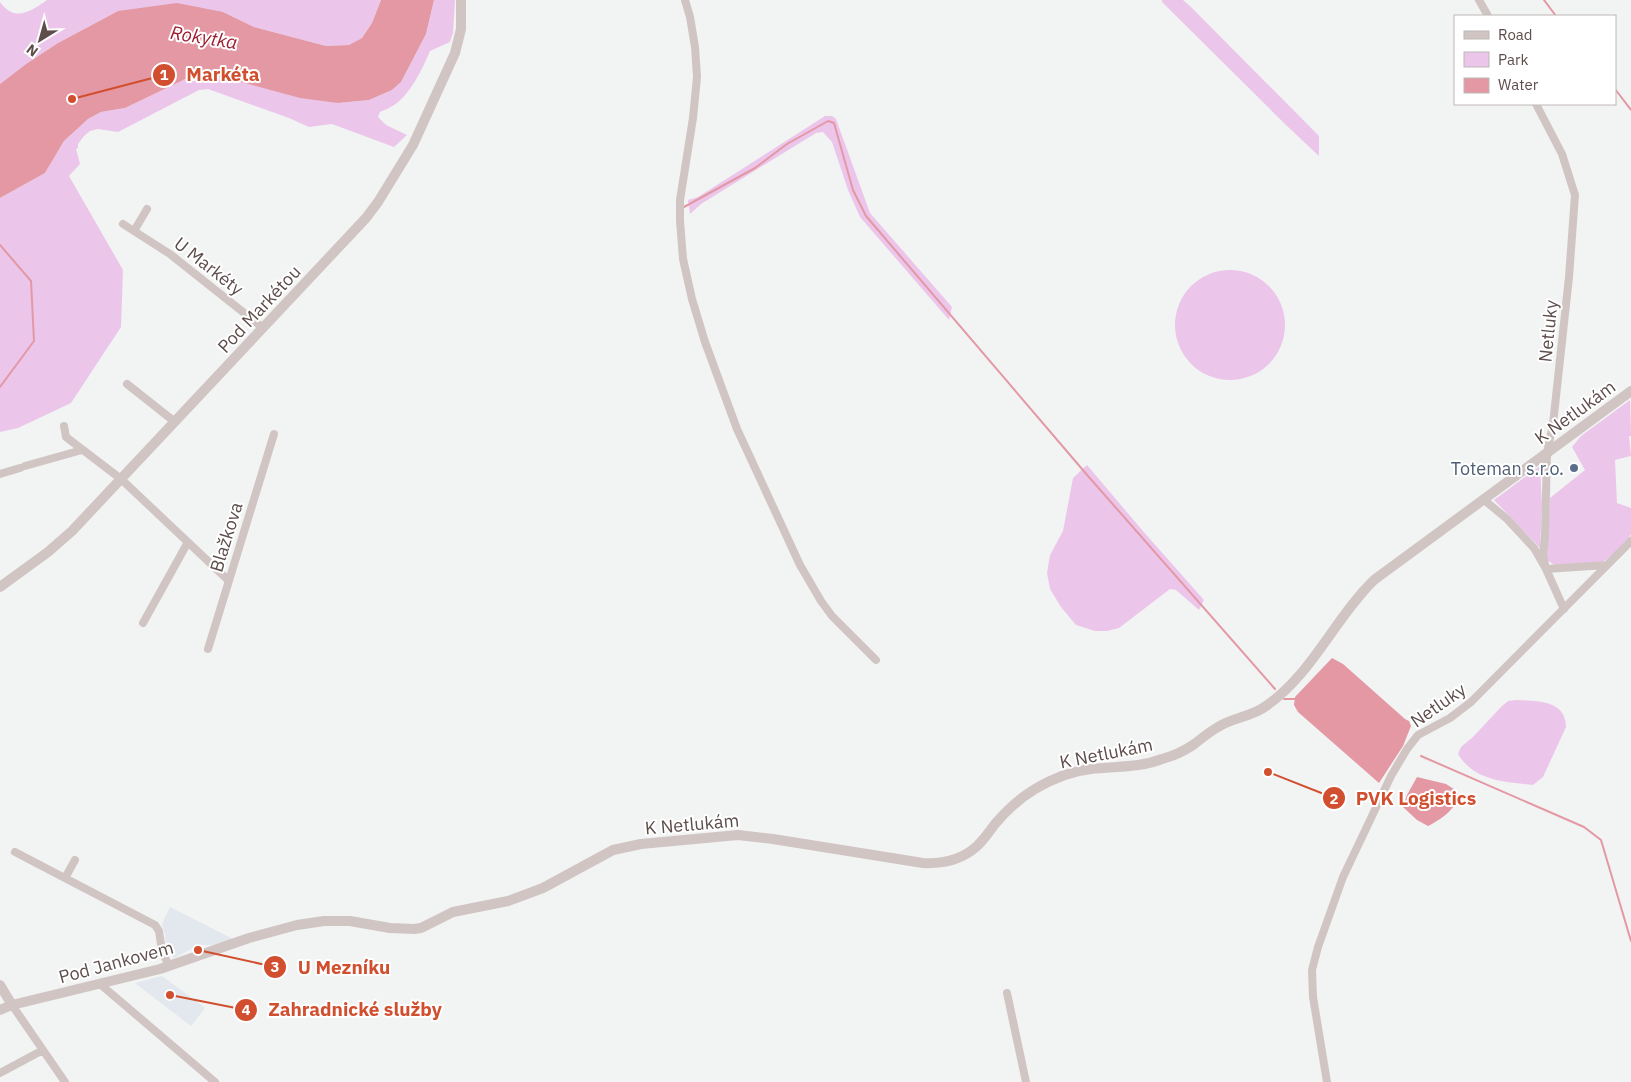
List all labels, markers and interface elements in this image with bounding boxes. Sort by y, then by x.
north arrow [15,15,65,65]
legend [1454,15,1616,105]
water label: Rokytka [169,20,239,54]
text: Road [1498,25,1533,44]
text: N [23,40,42,61]
text: Park [1498,50,1528,69]
callout: Markéta [151,58,269,92]
text: Markéta [186,62,260,86]
text: 1 [159,65,169,84]
text: Water [1498,75,1539,94]
street label: U Markéty [170,232,248,300]
street label: Pod Markétou [212,260,306,358]
street label: Netluky [1533,299,1563,363]
street label: K Netlukám [1530,375,1620,449]
place label: Toteman s.r.o. [1451,457,1564,480]
marker: Toteman s.r.o. [1568,462,1580,474]
street label: Blažkova [204,499,248,575]
street label: Netluky [1406,678,1470,732]
street label: K Netlukám [1057,733,1155,773]
callout: PVK Logistics [1321,781,1487,815]
text: PVK Logistics [1356,786,1476,810]
text: 2 [1329,789,1339,808]
street label: K Netlukám [644,808,740,840]
street label: Pod Jankovem [56,936,176,988]
callout: U Mezníku [262,950,400,984]
text: U Mezníku [298,955,390,979]
text: 3 [270,957,280,976]
callout: Zahradnické služby [233,993,452,1027]
text: Zahradnické služby [268,997,443,1021]
text: 4 [241,1000,251,1019]

